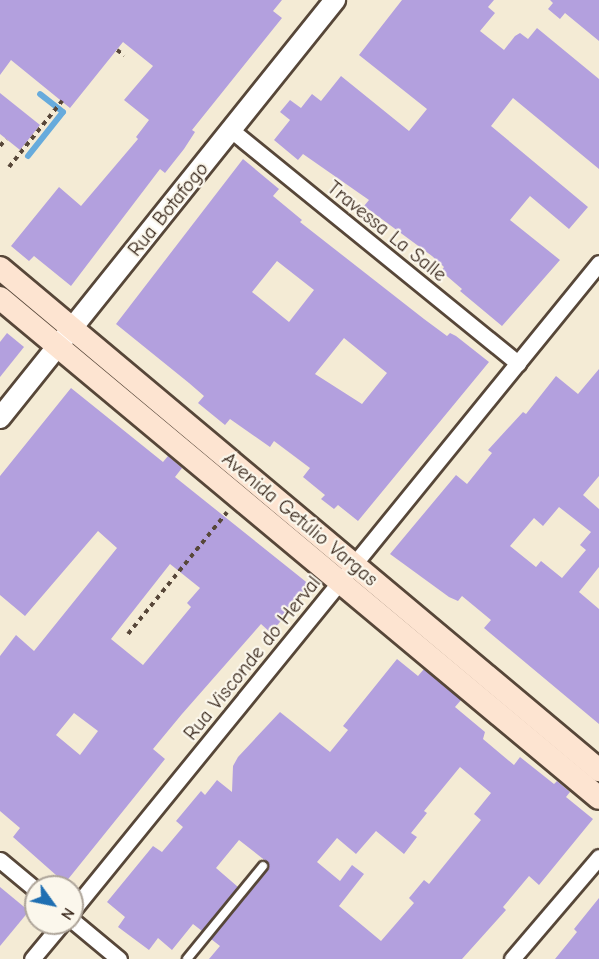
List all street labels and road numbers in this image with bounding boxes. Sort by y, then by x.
street label: Rua Botafogo [123,157,213,261]
street label: Travessa La Salle [322,176,452,286]
street label: Avenida Getúlio Vargas [217,447,383,591]
street label: Rua Visconde do Herval [178,571,326,745]

